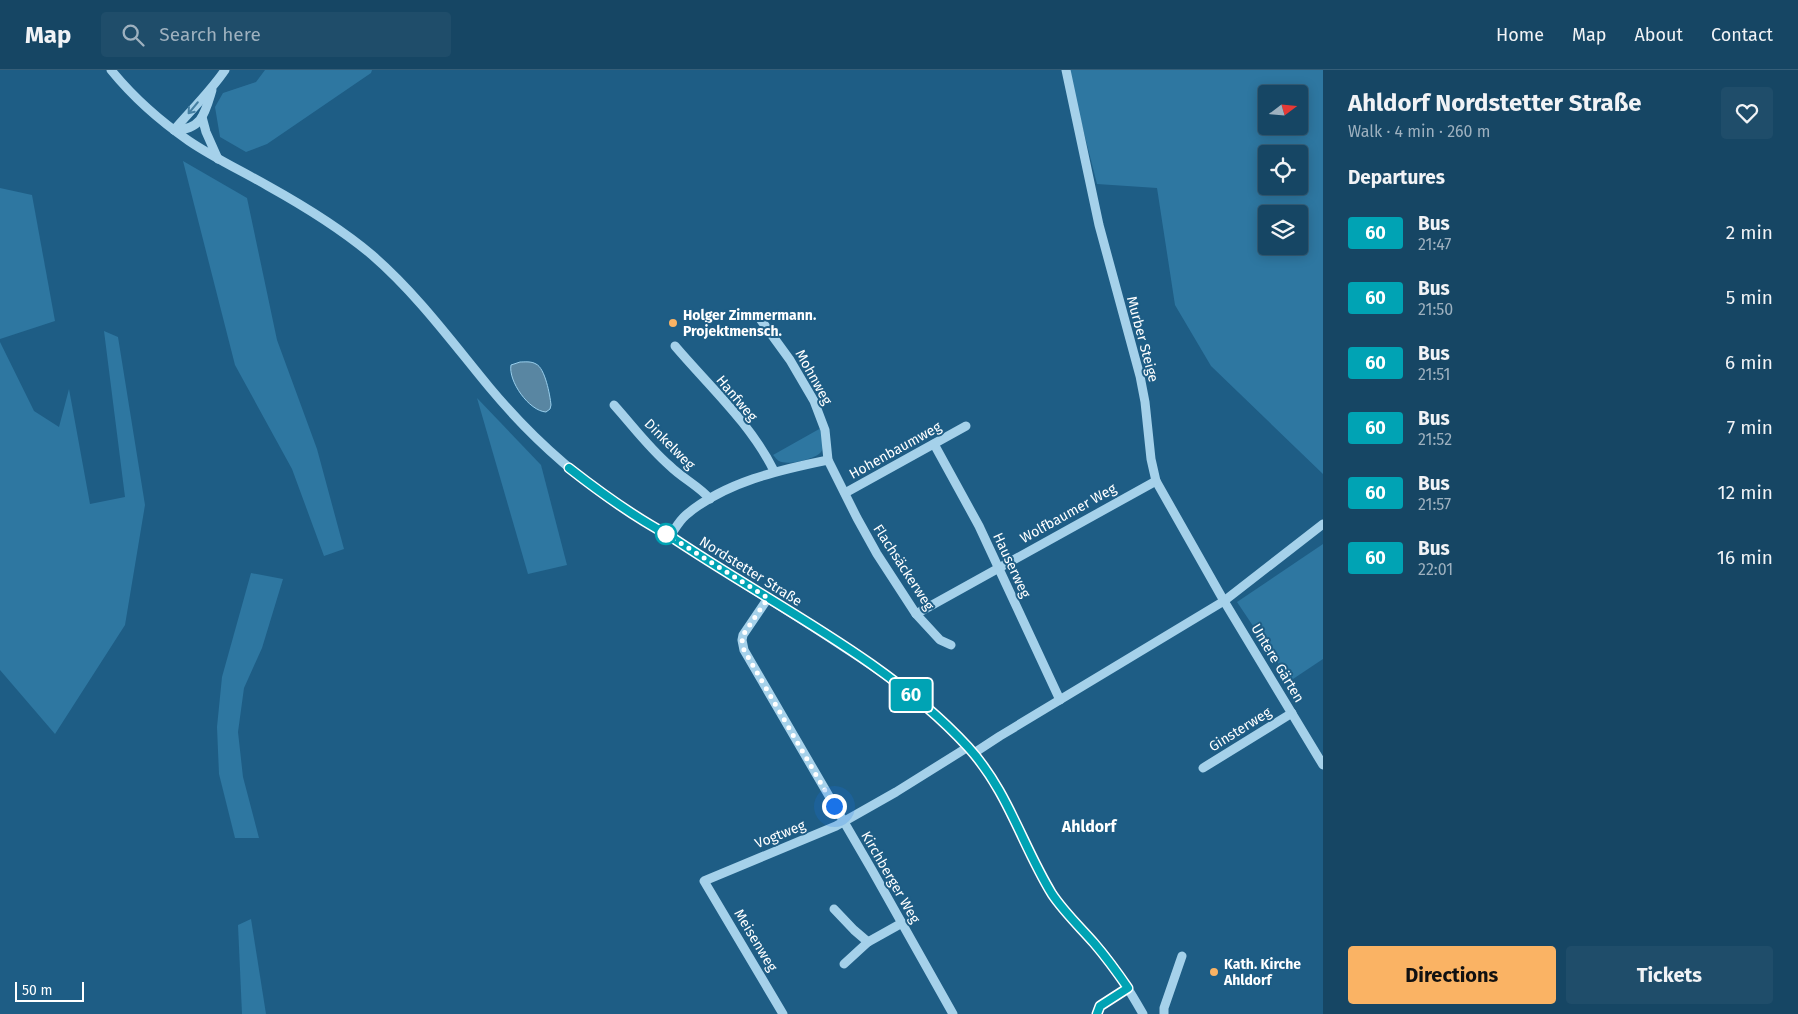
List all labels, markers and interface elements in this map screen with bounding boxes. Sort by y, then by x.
search box [101,12,451,57]
text: Map [25,21,71,49]
icon: search [119,21,147,49]
text: Search here [159,23,261,46]
text: Home [1496,24,1544,46]
text: Map [1572,24,1606,46]
text: About [1634,24,1683,46]
text: Contact [1711,24,1773,46]
north arrow [1258,85,1308,135]
map controls [1258,85,1308,255]
button: heart [1721,87,1773,139]
text: Ahldorf Nordstetter Straße [1348,89,1642,117]
one-way arrow [187,101,198,114]
text: Walk · 4 min · 260 m [1348,122,1490,141]
button: locate [1258,145,1308,195]
text: Departures [1348,166,1445,189]
button: layers [1258,205,1308,255]
text: Bus [1418,212,1450,235]
text: 2 min [1726,221,1773,244]
text: 60 [1365,222,1386,244]
text: 21:47 [1418,235,1451,254]
text: Bus [1418,277,1450,300]
text: 5 min [1726,286,1773,309]
text: 60 [1365,287,1386,309]
street label: Murber Steige [1123,294,1162,384]
text: 21:50 [1418,300,1453,319]
place label: Holger Zimmermann. Projektmensch. [683,307,816,340]
marker: Holger Zimmermann. Projektmensch. [667,317,679,329]
text: Bus [1418,342,1450,365]
street label: Mohnweg [791,347,836,408]
text: 6 min [1725,351,1773,374]
text: 60 [1365,352,1386,374]
text: 21:51 [1418,365,1450,384]
street label: Hanfweg [712,372,761,425]
text: Bus [1418,407,1450,430]
street label: Dinkelweg [641,415,699,474]
text: 7 min [1727,416,1773,439]
text: 60 [1365,417,1386,439]
street label: Hohenbaumweg [846,418,945,483]
text: 21:52 [1418,430,1452,449]
text: Bus [1418,472,1450,495]
street label: Wolfbaumer Weg [1017,480,1120,547]
text: 12 min [1718,481,1773,504]
text: 60 [1365,482,1386,504]
text: 21:57 [1418,495,1451,514]
street label: Flachsäckerweg [869,521,938,614]
unlabelled marker [655,523,677,545]
street label: Hauserweg [989,530,1034,601]
street label: Nordstetter Straße [696,533,805,610]
text: Bus [1418,537,1450,560]
text: 16 min [1717,546,1773,569]
text: 60 [1365,547,1386,569]
text: 22:01 [1418,560,1453,579]
street label: Untere Gärten [1247,621,1308,706]
line badge: 60 [888,679,934,711]
text: 60 [901,684,921,706]
street label: Ginsterweg [1206,703,1275,755]
your location [822,794,847,819]
street label: Vogtweg [752,816,809,852]
district label: Ahldorf [1061,817,1118,836]
street label: Kirchberger Weg [857,828,924,927]
street label: Meisenweg [730,906,781,975]
button: Directions [1348,946,1556,1004]
button: Tickets [1566,946,1773,1004]
place label: Kath. Kirche Ahldorf [1223,956,1301,989]
marker: Kath. Kirche Ahldorf [1208,966,1220,978]
scale bar [15,979,84,1002]
text: 50 m [22,982,53,999]

